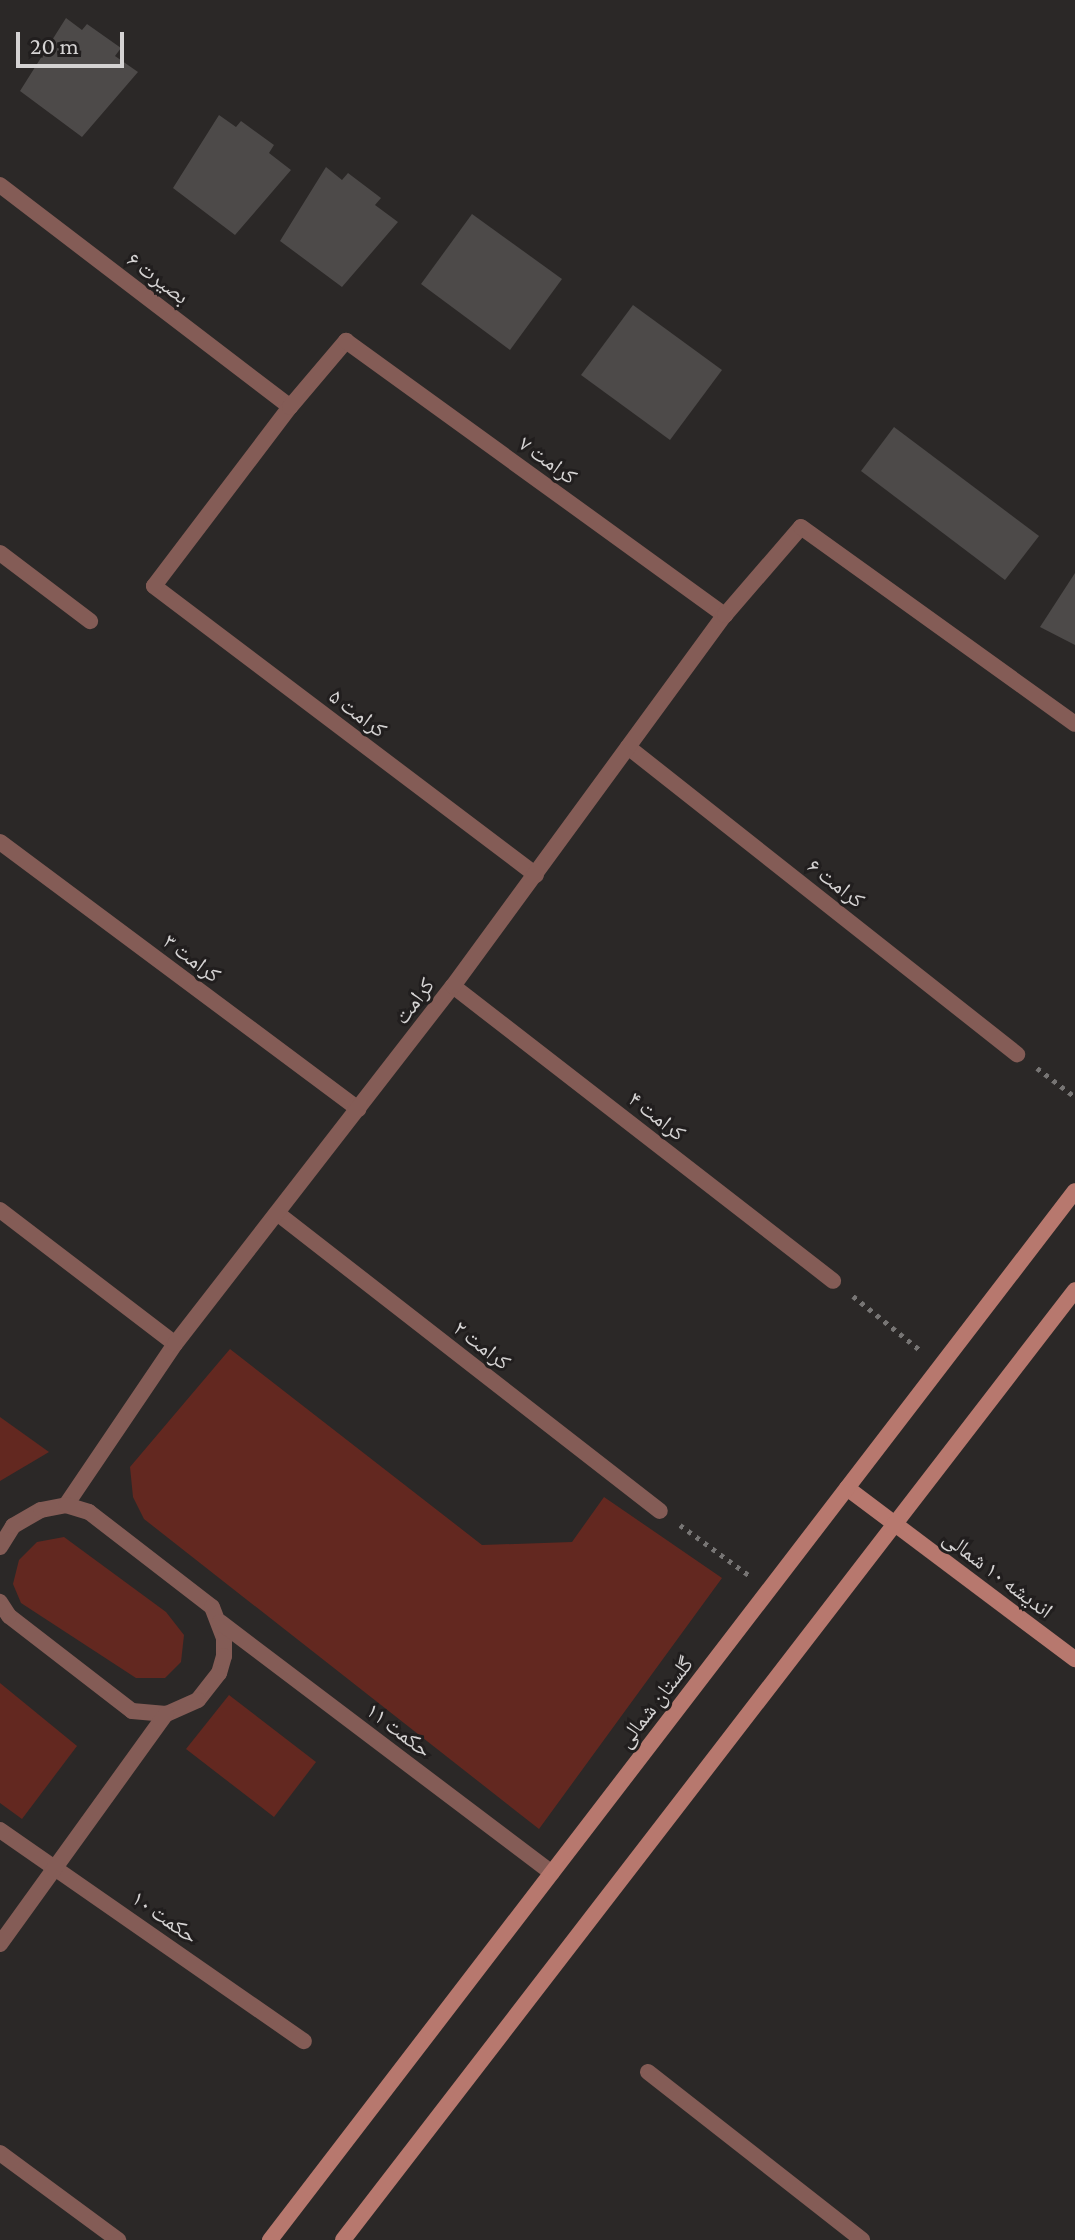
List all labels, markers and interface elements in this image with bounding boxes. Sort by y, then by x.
scale bar [20,16,128,66]
text: 20 m [30,32,79,59]
street label: بصیرت ۶ [122,246,194,310]
street label: کرامت ۷ [514,430,582,490]
street label: کرامت ۵ [324,683,392,743]
street label: کرامت ۶ [802,853,870,913]
street label: کرامت ۳ [158,928,226,988]
street label: کرامت [388,973,440,1029]
street label: کرامت ۴ [623,1086,691,1146]
street label: کرامت ۲ [448,1315,516,1375]
street label: اندیشه ۱۰ شمالی [938,1524,1058,1624]
street label: گلستان شمالی [611,1651,699,1753]
street label: حکمت ۱۱ [361,1697,437,1763]
street label: حکمت ۱۰ [127,1885,203,1949]

